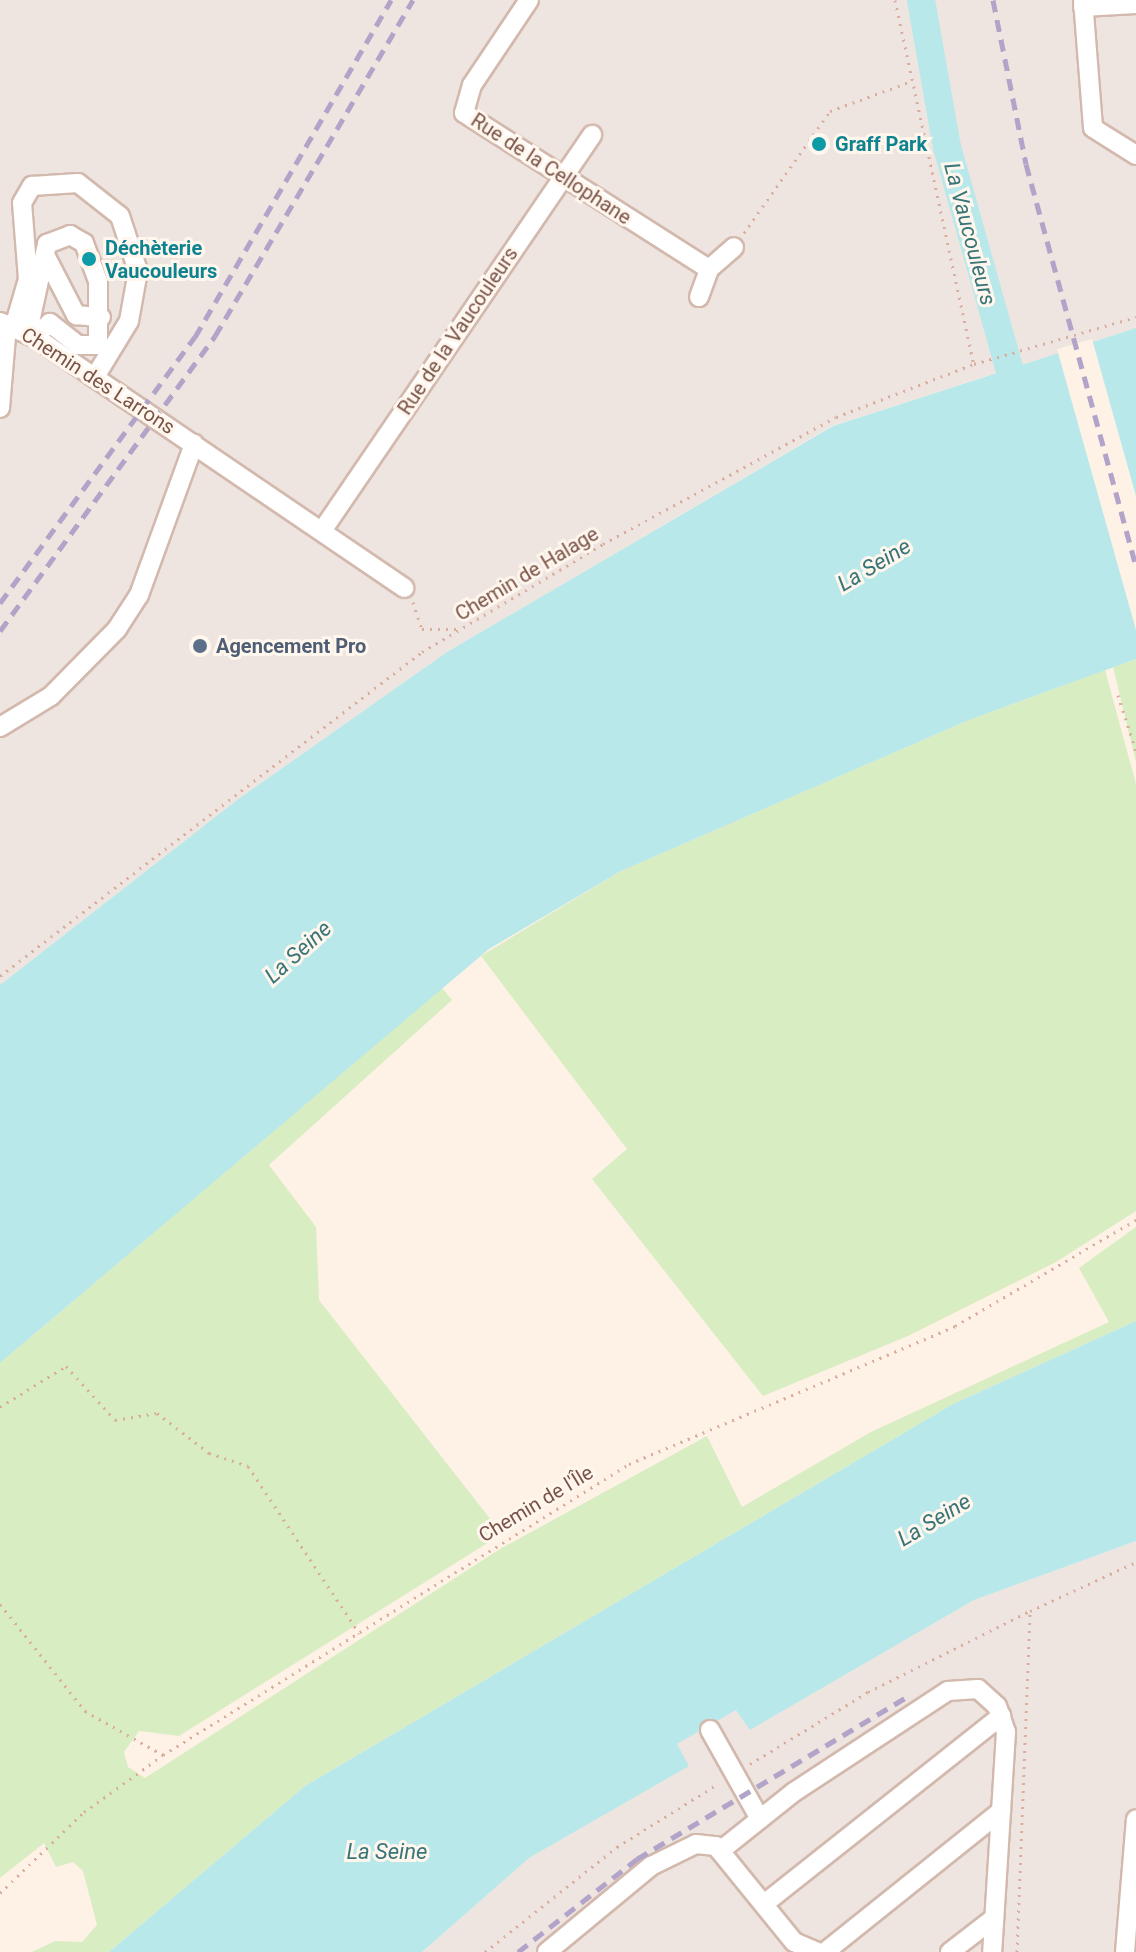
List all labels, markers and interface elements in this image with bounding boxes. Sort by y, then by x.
street label: Rue de la Cellophane [466,108,636,230]
place label: Graff Park [835,132,927,156]
marker: Graff Park [810,135,828,153]
water label: La Vaucouleurs [938,160,1002,308]
place label: Déchèterie Vaucouleurs [105,236,217,283]
street label: Rue de la Vaucouleurs [393,243,523,419]
marker: Déchèterie Vaucouleurs [80,250,98,268]
street label: Chemin des Larrons [17,322,179,440]
street label: Chemin de Halage [451,522,603,626]
water label: La Seine [833,533,915,597]
place label: Agencement Pro [216,634,366,658]
marker: Agencement Pro [191,637,209,655]
water label: La Seine [259,915,337,989]
street label: Chemin de l'Île [474,1460,598,1548]
water label: La Seine [893,1488,975,1552]
water label: La Seine [347,1839,427,1865]

